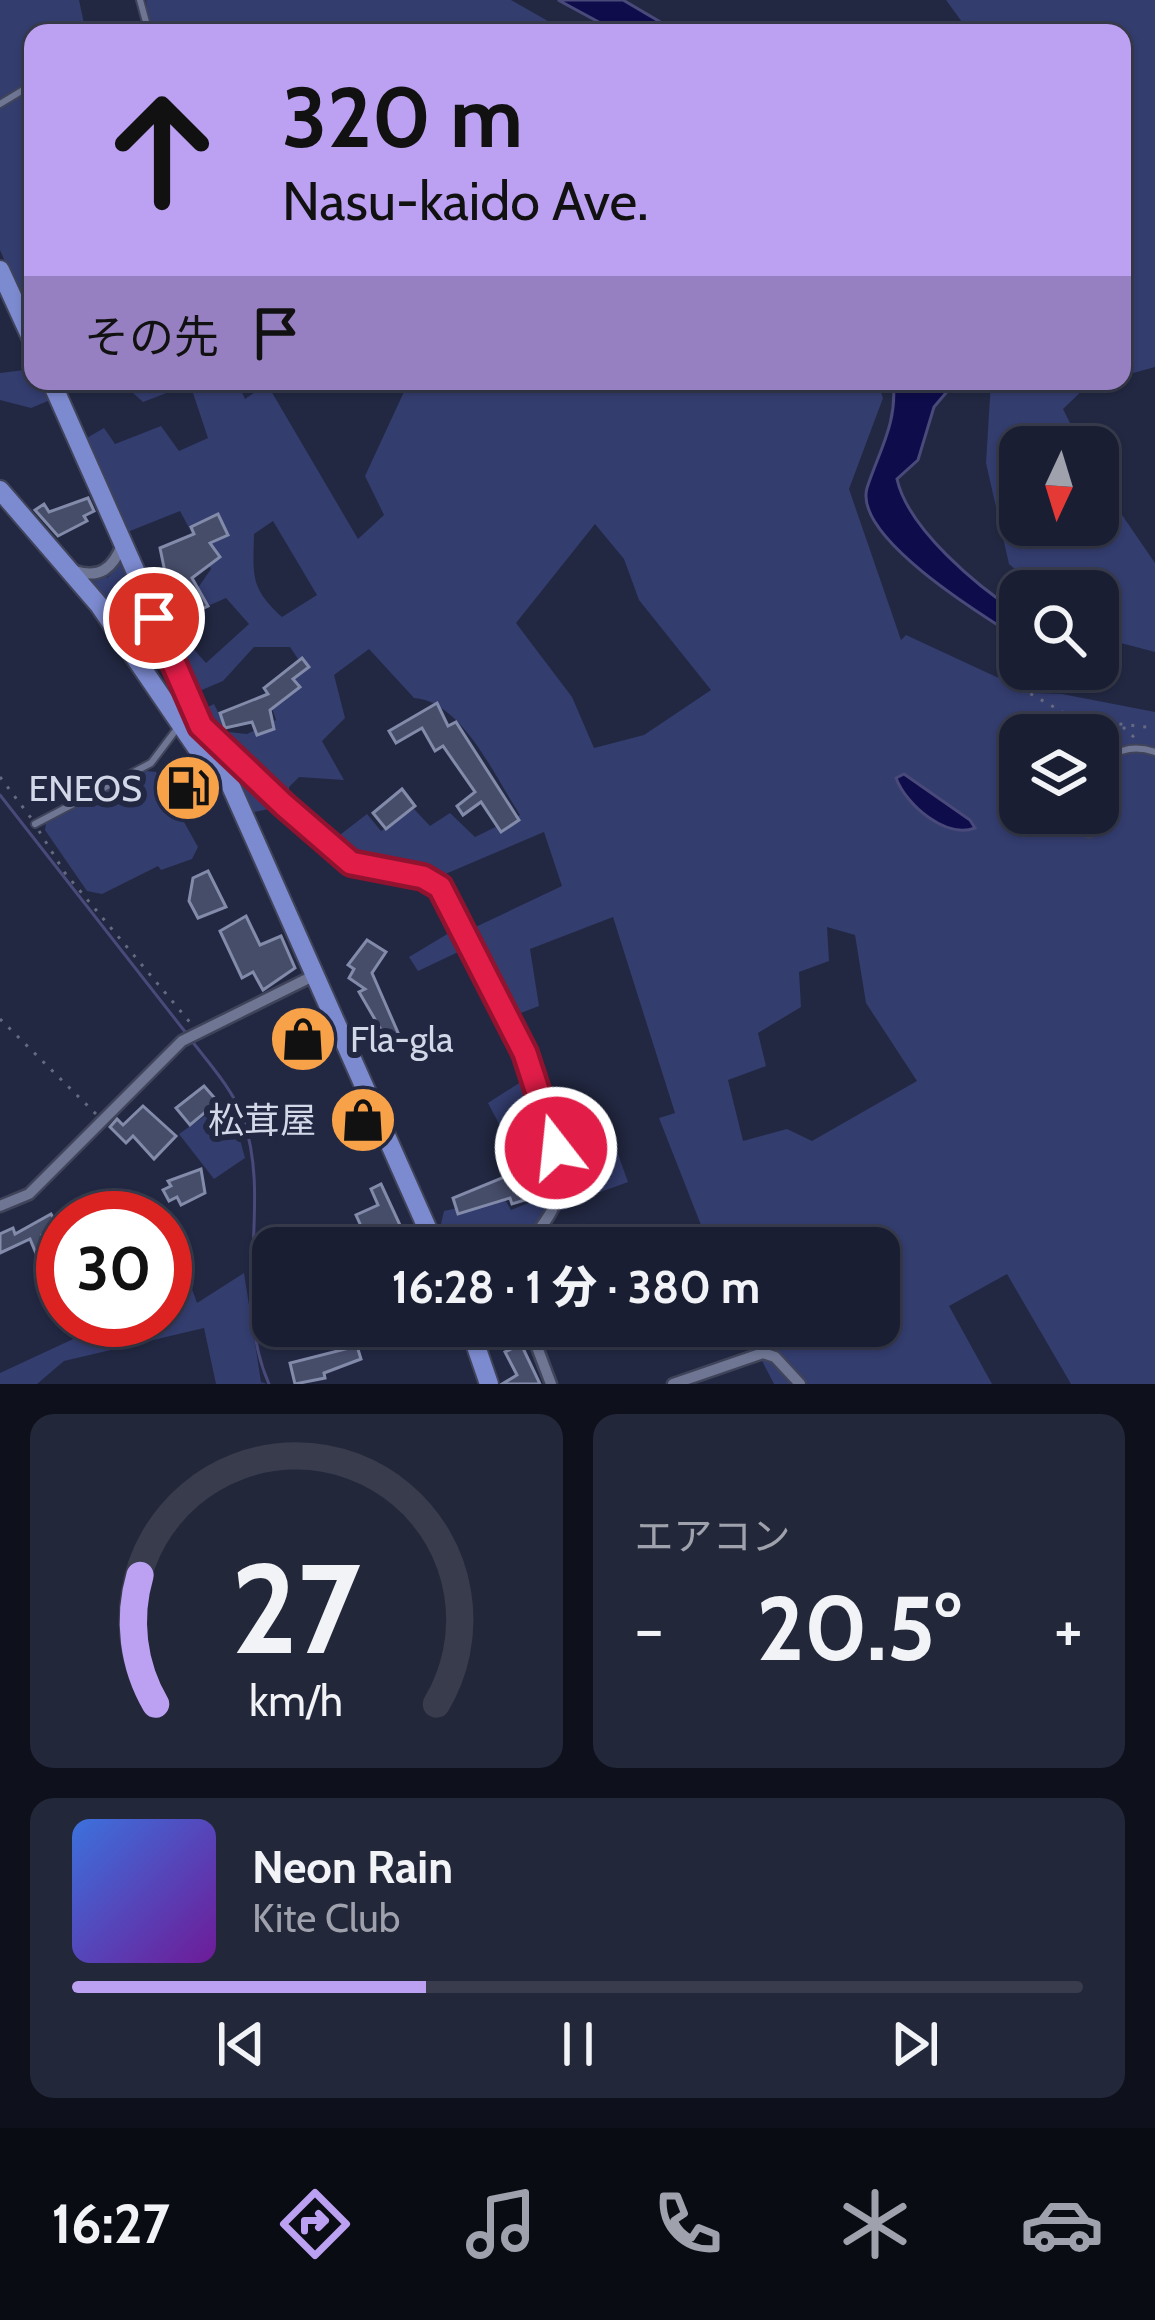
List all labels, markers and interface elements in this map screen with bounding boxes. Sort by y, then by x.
text: 320 m [282,66,523,168]
icon: ahead [84,72,240,228]
text: Nasu-kaido Ave. [282,168,648,234]
icon: arrive [243,300,309,366]
text: その先 [84,310,219,364]
north arrow [999,426,1119,546]
map controls [999,426,1119,834]
pin [103,567,205,669]
button: search [999,570,1119,690]
icon: arrive [121,585,187,651]
button: layers [999,714,1119,834]
fuel station icon: ENEOS [153,753,223,823]
place label: ENEOS [28,766,142,810]
shop icon: Fla-gla [268,1004,338,1074]
place label: Fla-gla [350,1017,454,1061]
shop icon: 松茸屋 [328,1085,398,1155]
position arrow [493,1085,619,1211]
place label: 松茸屋 [208,1098,316,1142]
speed limit sign: 30 [36,1191,192,1347]
text: 16:28 · 1 分 · 380 m [392,1260,760,1314]
text: エアコン [635,1512,791,1560]
text: 27 [231,1533,361,1684]
text: 20.5° [757,1573,961,1683]
text: − [635,1588,664,1669]
text: + [1054,1588,1083,1669]
text: km/h [249,1675,343,1727]
text: Neon Rain [252,1840,453,1894]
text: Kite Club [252,1894,400,1942]
icon: previous [208,2011,274,2077]
icon: pause [545,2011,611,2077]
icon: next [882,2011,948,2077]
icon: directions [273,2182,357,2266]
icon: music [459,2182,543,2266]
icon: phone [646,2182,730,2266]
icon: climate [833,2182,917,2266]
icon: car [1020,2182,1104,2266]
text: 16:27 [51,2191,170,2257]

